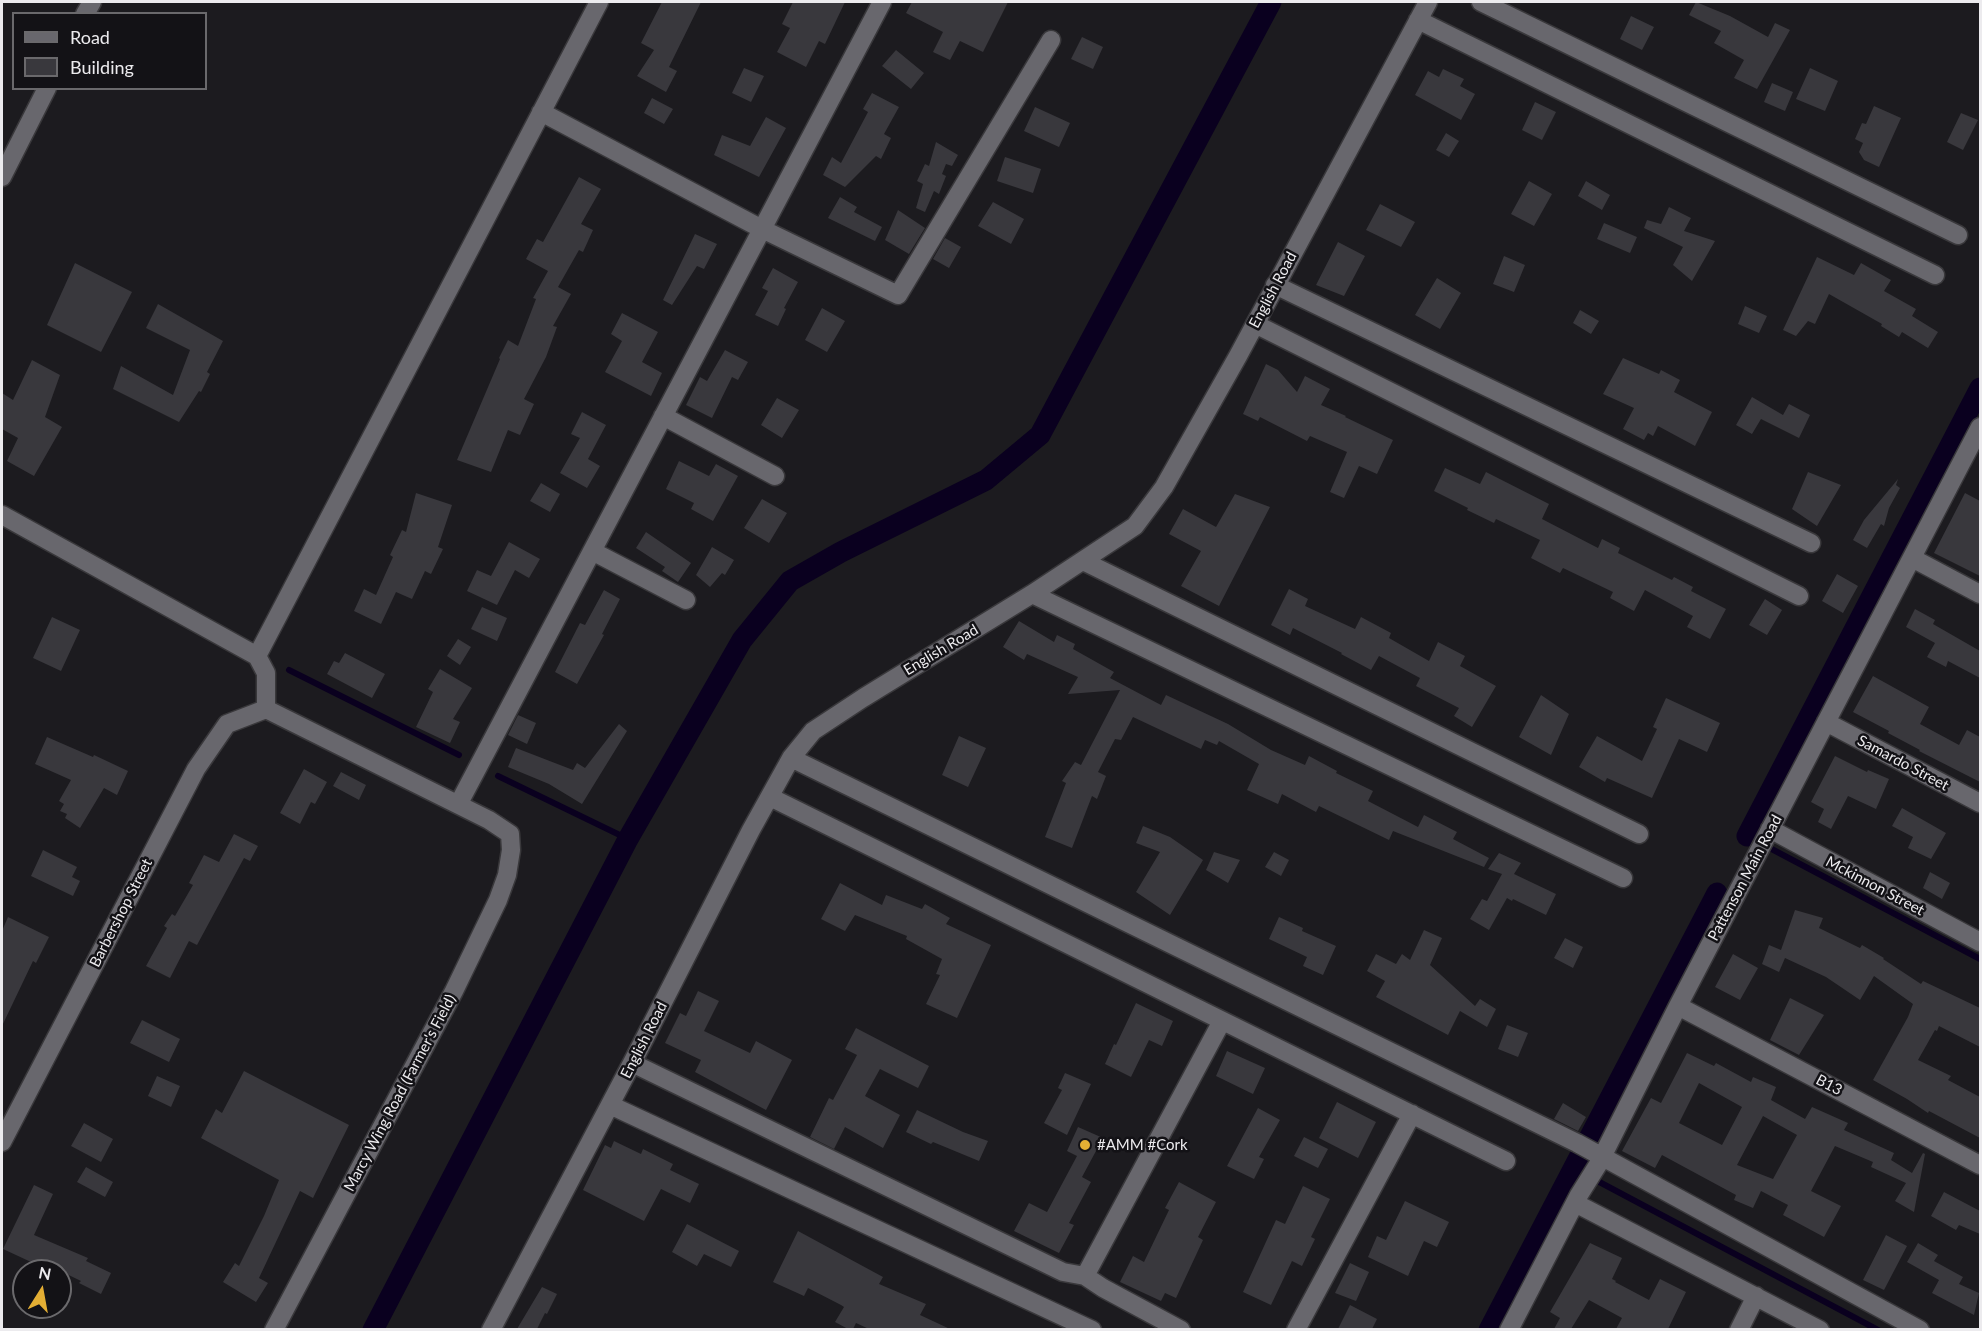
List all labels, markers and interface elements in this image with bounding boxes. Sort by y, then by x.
legend [12,12,207,90]
text: Road [70,26,110,48]
text: Building [70,56,134,78]
street label: English Road [1245,249,1301,331]
street label: English Road [900,621,982,679]
street label: Samardo Street [1854,731,1952,795]
street label: Pattenson Main Road [1704,812,1786,944]
street label: Mckinnon Street [1823,852,1927,920]
street label: Barbershop Street [86,856,156,970]
street label: Marcy Wing Road (Farmer's Field) [340,991,460,1195]
street label: English Road [617,999,671,1081]
street label: B13 [1813,1071,1845,1099]
place label: #AMM #Cork [1097,1136,1188,1154]
marker: #AMM #Cork [1078,1138,1092,1152]
north arrow [12,1259,72,1319]
text: N [37,1262,53,1283]

